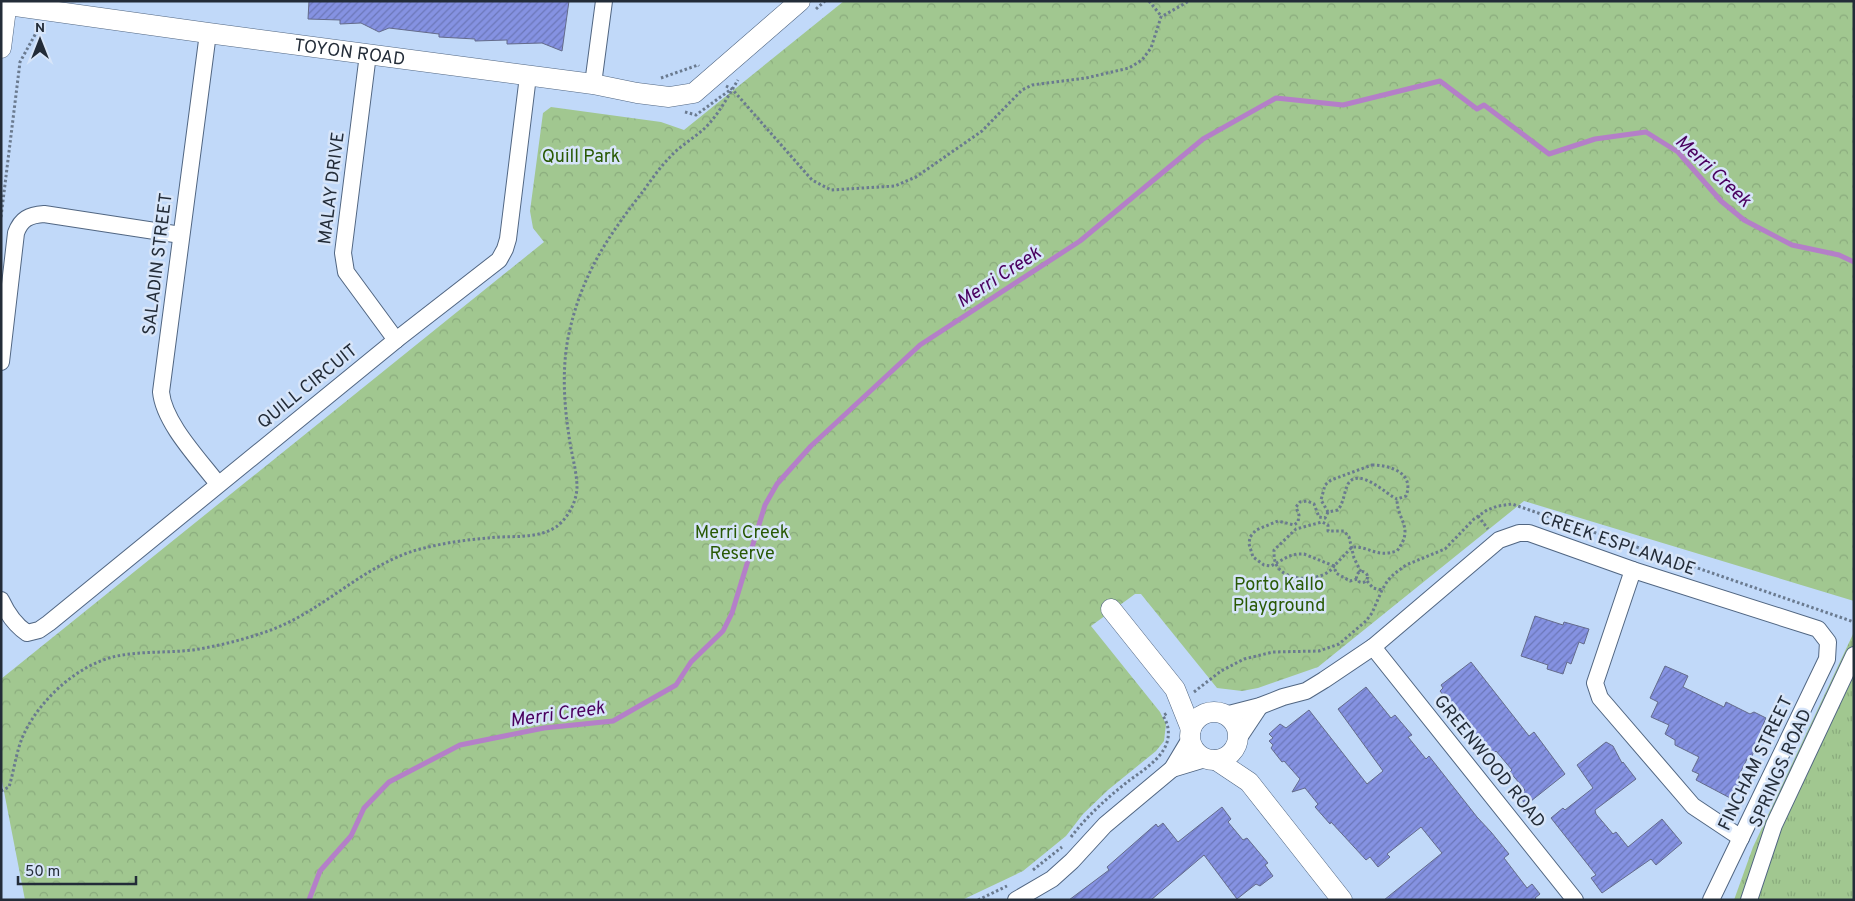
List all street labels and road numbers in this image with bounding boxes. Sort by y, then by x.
street label: TOYON ROAD [293,35,406,72]
street label: MALAY DRIVE [314,131,351,246]
street label: SALADIN STREET [138,192,179,337]
street label: QUILL CIRCUIT [253,340,363,435]
street label: CREEK ESPLANADE [1537,507,1698,582]
street label: GREENWOOD ROAD [1428,691,1550,833]
street label: FINCHAM STREET [1714,693,1799,835]
street label: SPRINGS ROAD [1745,706,1818,832]

